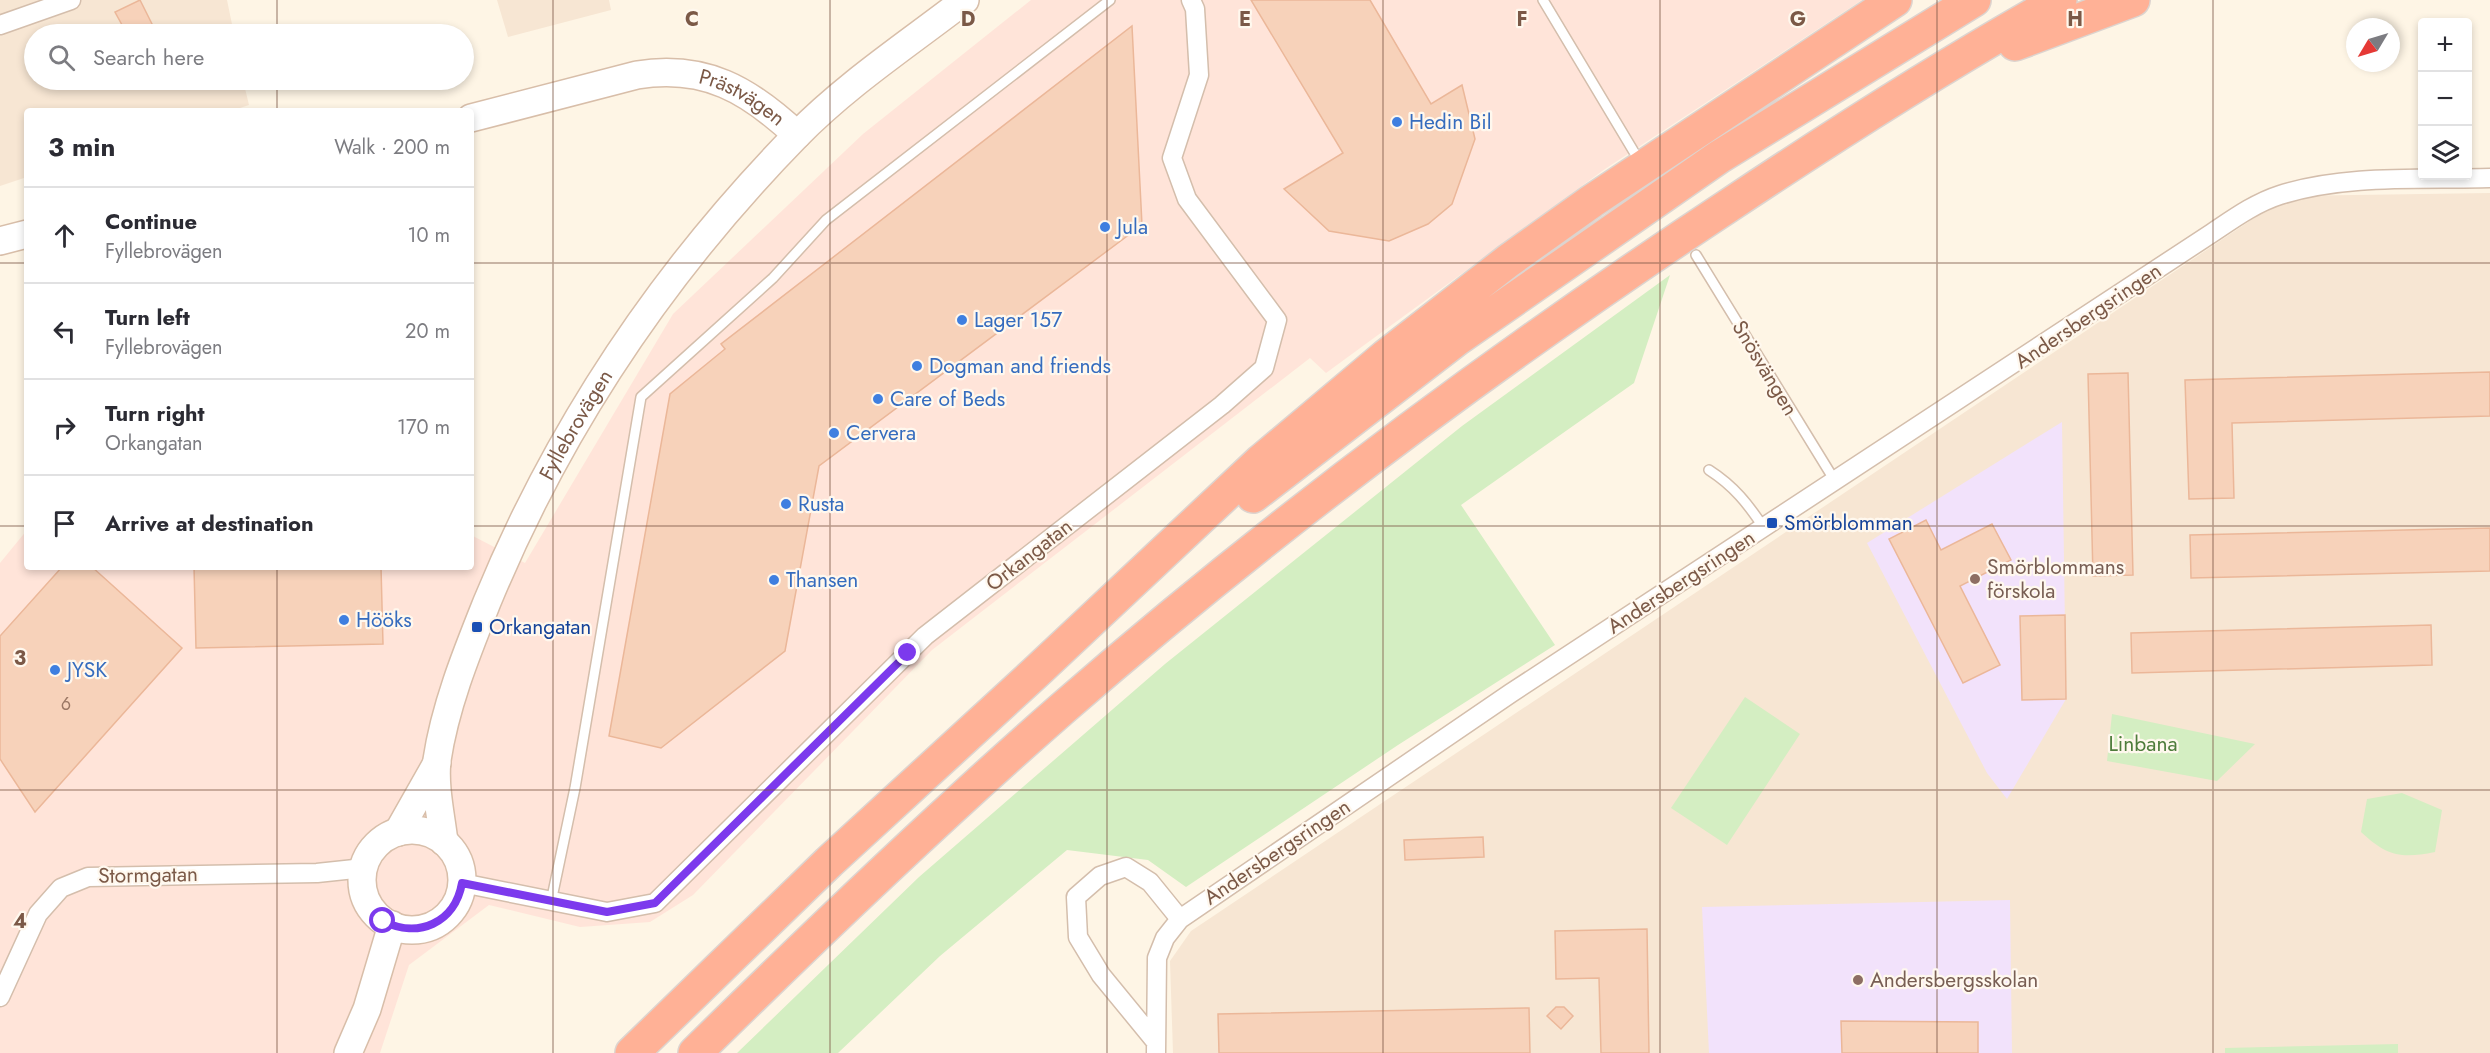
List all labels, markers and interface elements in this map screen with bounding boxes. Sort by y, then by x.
text: C [685,5,699,34]
text: D [961,5,975,34]
text: E [1239,5,1251,34]
text: F [1516,5,1528,34]
text: G [1790,5,1806,34]
text: H [2067,5,2083,34]
north arrow [2346,18,2400,72]
map controls [2418,18,2472,180]
button: + [2418,18,2472,72]
search box [24,24,474,90]
icon: search [45,41,78,74]
text: Search here [93,41,204,73]
street label: Prästvägen [696,61,792,133]
button: − [2418,72,2472,126]
place label: Hedin Bil [1409,107,1492,137]
marker: Hedin Bil [1390,115,1404,129]
button: layers [2418,126,2472,180]
text: 3 min [48,128,115,166]
text: Walk · 200 m [334,133,450,162]
text: Continue [105,205,197,237]
place label: Jula [1114,212,1148,242]
icon: ahead [48,219,81,252]
marker: Jula [1098,220,1112,234]
text: 10 m [407,221,450,250]
text: Fyllebrovägen [105,237,223,266]
street label: Andersbergsringen [2009,256,2167,376]
text: Turn left [105,301,190,333]
place label: Lager 157 [974,305,1062,335]
marker: Lager 157 [955,313,969,327]
icon: left [48,315,81,348]
street label: Snösvängen [1725,315,1805,421]
text: 20 m [405,317,450,346]
text: Fyllebrovägen [105,333,223,362]
place label: Dogman and friends [929,351,1111,381]
marker: Dogman and friends [910,359,924,373]
street label: Fyllebrovägen [532,364,620,485]
place label: Care of Beds [890,384,1005,414]
marker: Care of Beds [871,392,885,406]
text: Turn right [105,397,205,429]
icon: right [48,411,81,444]
text: 170 m [397,413,450,442]
place label: Cervera [846,418,916,448]
marker: Cervera [827,426,841,440]
text: Orkangatan [105,429,203,458]
place label: Rusta [798,489,844,519]
marker: Rusta [779,497,793,511]
icon: arrive [48,507,81,540]
text: Arrive at destination [105,507,314,539]
place label: Smörblomman [1784,508,1913,538]
street label: Orkangatan [979,512,1079,598]
marker: Smörblomman [1765,516,1779,530]
street label: Andersbergsringen [1601,523,1761,641]
place label: Smörblommans förskola [1987,552,2124,606]
place label: Thansen [786,565,858,595]
marker: Smörblommans förskola [1968,572,1982,586]
marker: Thansen [767,573,781,587]
place label: Hööks [356,605,412,635]
place label: Orkangatan [489,612,591,642]
marker: Hööks [337,613,351,627]
marker: Orkangatan [470,620,484,634]
route end [894,639,920,665]
text: 3 [14,644,26,673]
place label: JYSK [64,655,107,685]
marker: JYSK [48,663,62,677]
house number: 6 [61,691,71,717]
park label: Linbana [2108,729,2178,759]
street label: Andersbergsringen [1198,792,1356,912]
street label: Stormgatan [98,859,198,891]
text: 4 [13,907,27,936]
route start [369,907,395,933]
place label: Andersbergsskolan [1870,965,2038,995]
marker: Andersbergsskolan [1851,973,1865,987]

